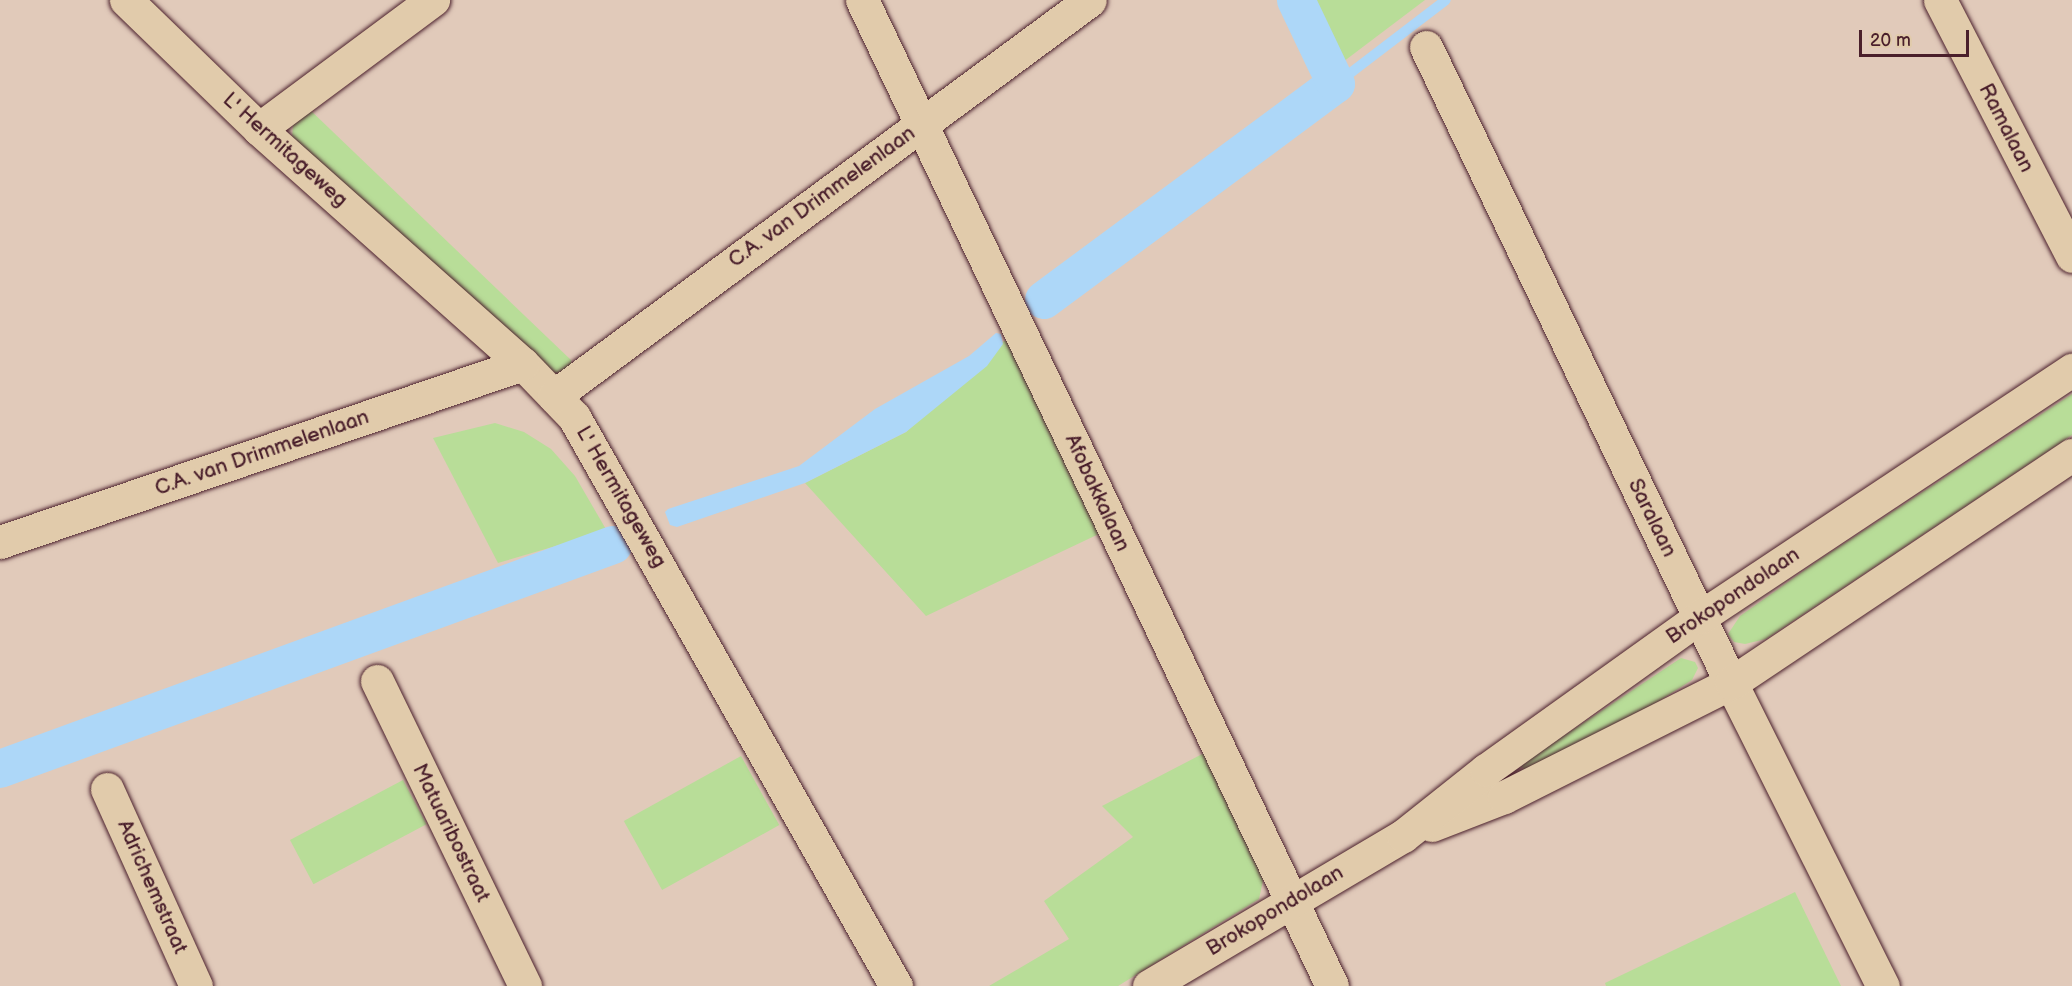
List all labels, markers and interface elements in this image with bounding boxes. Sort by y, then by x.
scale bar [1862,18,1972,56]
text: 20 m [1870,30,1911,51]
street label: Ramalaan [1973,79,2039,177]
street label: L' Hermitageweg [217,87,353,213]
street label: C.A. van Drimmelenlaan [724,121,920,273]
street label: C.A. van Drimmelenlaan [152,405,372,501]
street label: L' Hermitageweg [570,422,672,572]
street label: Afobakkalaan [1059,430,1135,556]
street label: Saralaan [1622,475,1682,561]
street label: Brokopondolaan [1662,542,1804,650]
street label: Matuaribostraat [407,760,495,906]
street label: Adrichemstraat [111,816,193,958]
street label: Brokopondolaan [1202,860,1348,962]

